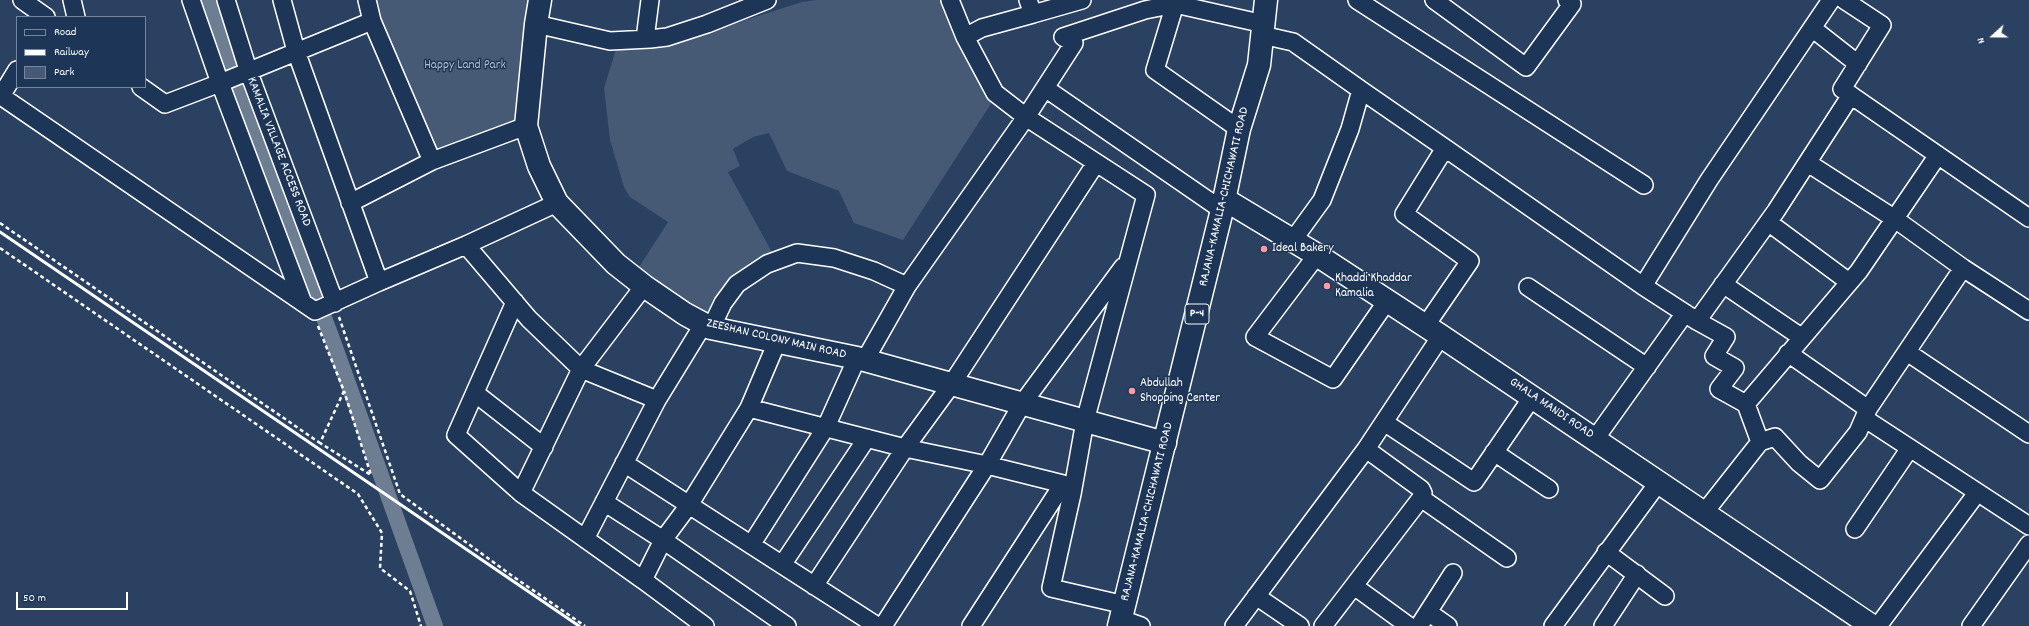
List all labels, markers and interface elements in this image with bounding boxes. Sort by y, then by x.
legend [16,16,146,88]
north arrow [1973,16,2013,56]
text: Road [54,24,76,41]
text: N [1973,35,1990,46]
text: Railway [54,44,89,61]
park label: Happy Land Park [424,58,506,74]
text: Park [54,64,74,81]
street label: KAMALIA VILLAGE ACCESS ROAD [242,75,314,229]
street label: RAJANA-KAMALIA-CHICHAWATI ROAD [1197,106,1253,288]
place label: Ideal Bakery [1272,241,1333,257]
marker: Ideal Bakery [1259,244,1269,254]
place label: Khaddi Khaddar Kamalia [1335,271,1412,302]
marker: Khaddi Khaddar Kamalia [1322,281,1332,291]
road number: P-4 [1185,304,1209,324]
street label: ZEESHAN COLONY MAIN ROAD [705,316,847,364]
street label: GHALA MANDI ROAD [1506,375,1596,443]
place label: Abdullah Shopping Center [1140,376,1220,407]
marker: Abdullah Shopping Center [1127,386,1137,396]
street label: RAJANA-KAMALIA-CHICHAWATI ROAD [1118,421,1178,603]
scale bar [18,584,130,610]
text: 50 m [23,590,46,607]

